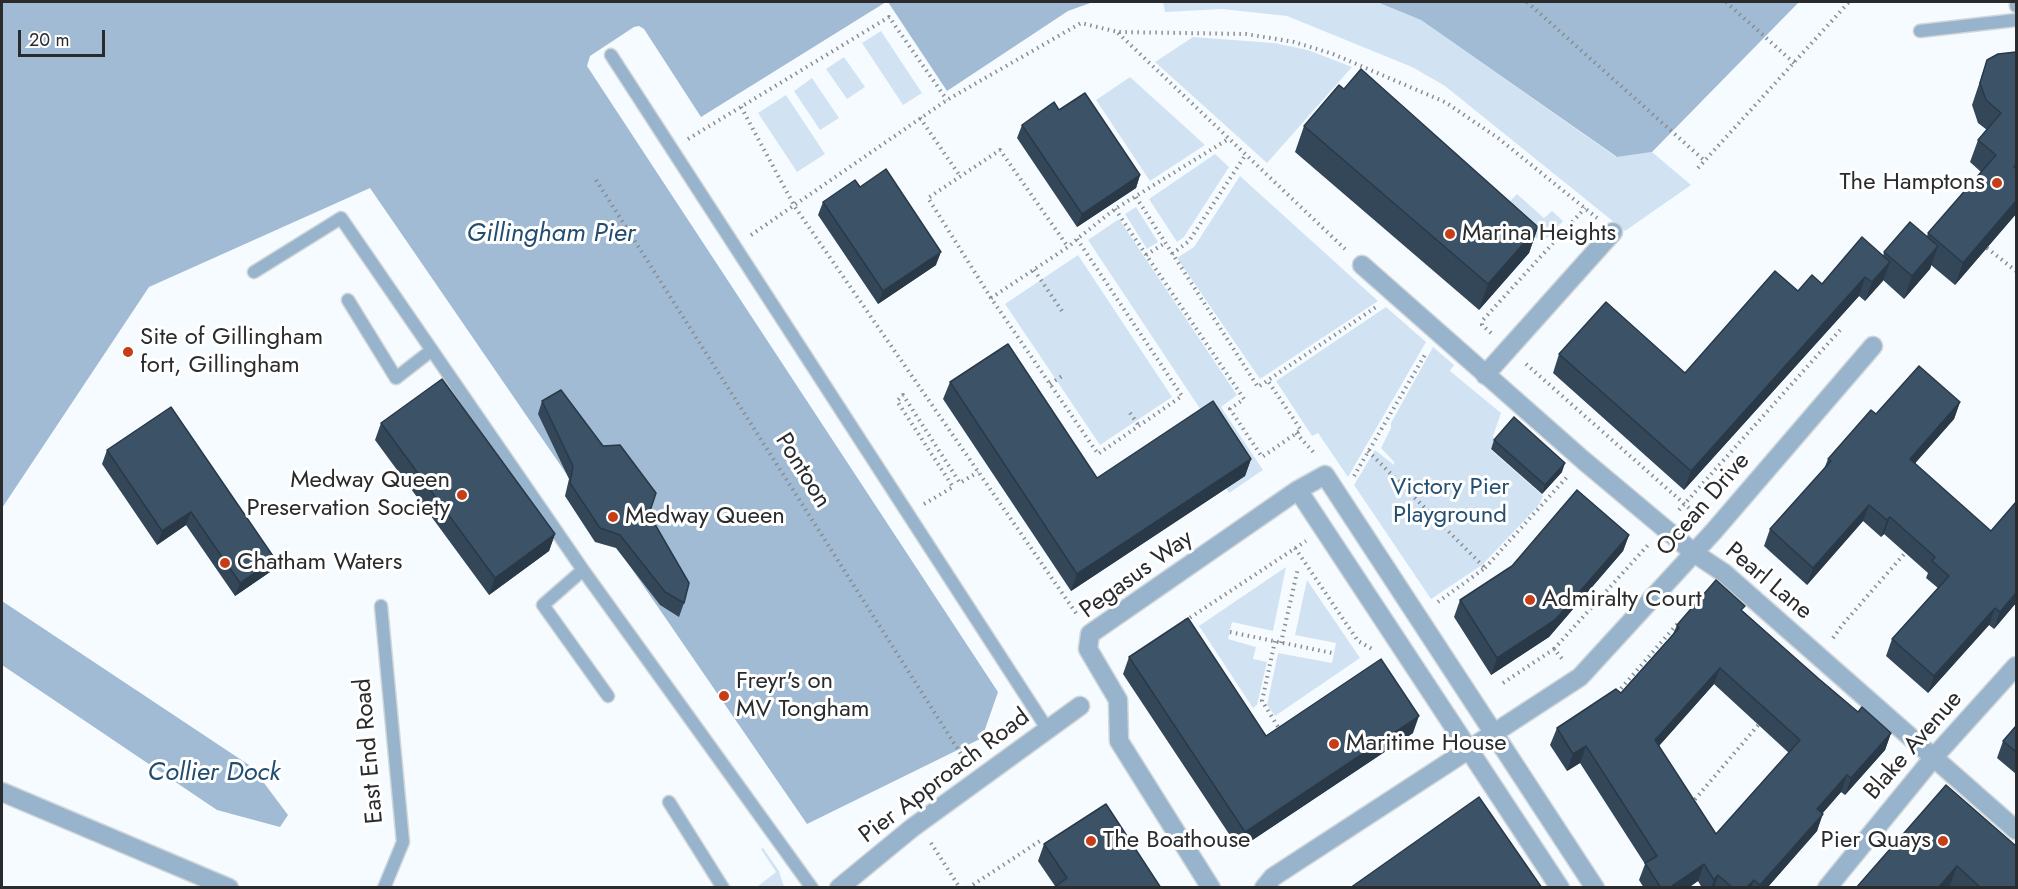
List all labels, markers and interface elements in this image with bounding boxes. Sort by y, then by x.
scale bar [21,18,108,56]
text: 20 m [29,27,69,53]
place label: The Hamptons [1839,169,1985,197]
marker: The Hamptons [1990,176,2004,190]
water label: Gillingham Pier [466,219,636,251]
place label: Marina Heights [1462,220,1616,248]
marker: Marina Heights [1443,227,1457,241]
place label: Site of Gillingham fort, Gillingham [140,324,323,380]
marker: Site of Gillingham fort, Gillingham [121,345,135,359]
street label: Pontoon [768,428,836,514]
street label: Ocean Drive [1651,447,1757,563]
place label: Medway Queen Preservation Society [246,467,450,523]
park label: Victory Pier Playground [1390,474,1510,530]
marker: Medway Queen Preservation Society [455,488,469,502]
place label: Medway Queen [625,503,785,531]
marker: Medway Queen [606,510,620,524]
street label: Pegasus Way [1075,524,1199,626]
street label: Pearl Lane [1719,537,1817,627]
place label: Chatham Waters [237,549,402,577]
marker: Chatham Waters [218,556,232,570]
place label: Admiralty Court [1542,586,1701,614]
marker: Admiralty Court [1523,593,1537,607]
place label: Freyr's on MV Tongham [736,668,869,724]
street label: East End Road [349,677,391,825]
street label: Blake Avenue [1859,686,1969,806]
marker: Freyr's on MV Tongham [717,689,731,703]
street label: Pier Approach Road [854,704,1036,850]
place label: Maritime House [1346,730,1507,758]
marker: Maritime House [1327,737,1341,751]
water label: Collier Dock [148,758,280,790]
place label: The Boathouse [1103,827,1250,855]
place label: Pier Quays [1821,827,1931,855]
marker: The Boathouse [1084,834,1098,848]
marker: Pier Quays [1936,834,1950,848]

